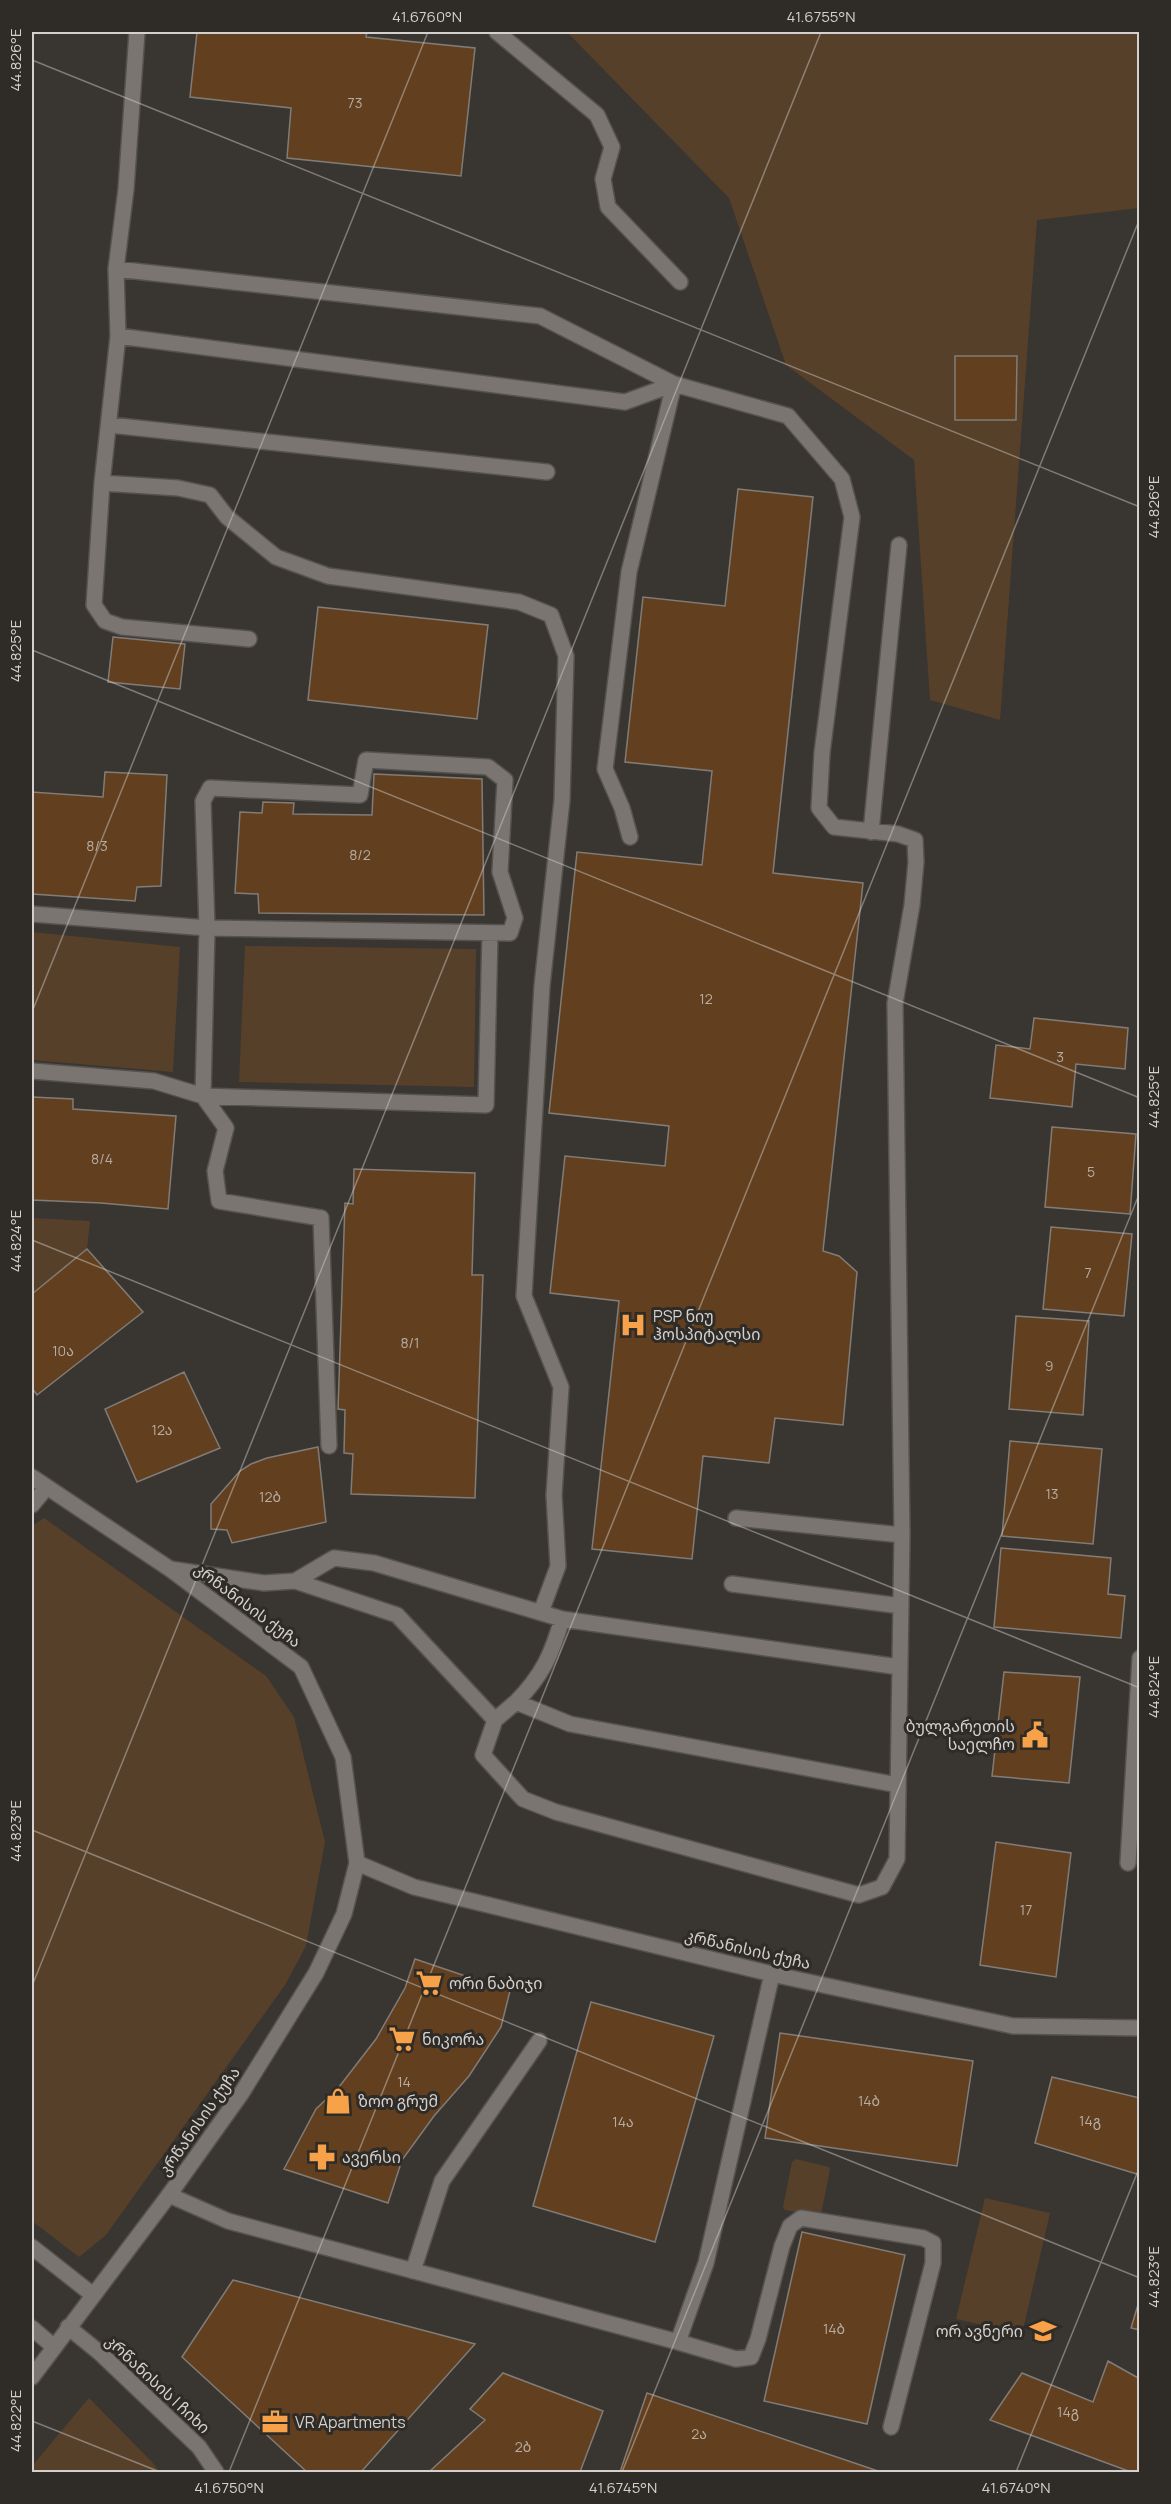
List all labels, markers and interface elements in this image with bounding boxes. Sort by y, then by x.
text: 41.6760°N [392,6,462,27]
text: 41.6755°N [786,6,856,27]
text: 44.826°E [5,28,26,92]
house number: 73 [348,93,362,112]
text: 44.826°E [1143,475,1164,539]
text: 44.825°E [5,620,26,682]
house number: 8/3 [86,836,108,855]
house number: 8/2 [349,845,371,864]
house number: 12 [699,989,713,1008]
house number: 3 [1056,1047,1064,1066]
text: 44.825°E [1143,1066,1164,1128]
house number: 8/4 [91,1149,113,1168]
house number: 5 [1087,1162,1095,1181]
text: 44.824°E [5,1210,26,1272]
house number: 7 [1084,1263,1092,1282]
place label: PSP ნიუ ჰოსპიტალსი [653,1305,760,1345]
hospital icon: PSP ნიუ ჰოსპიტალსი [618,1310,648,1340]
house number: 8/1 [400,1333,420,1352]
house number: 10ა [52,1341,74,1360]
house number: 9 [1045,1356,1053,1375]
house number: 12ა [151,1420,173,1439]
house number: 13 [1045,1484,1059,1503]
house number: 12ბ [259,1487,281,1506]
street label: კრწანისის ქუჩა [190,1558,306,1652]
text: 44.824°E [1143,1656,1164,1718]
place label: ბულგარეთის საელჩო [906,1715,1015,1755]
public building icon: ბულგარეთის საელჩო [1020,1720,1050,1750]
text: 44.823°E [5,1800,26,1862]
house number: 17 [1020,1900,1032,1919]
street label: კრწანისის ქუჩა [683,1924,813,1974]
supermarket icon: ორი ნაბიჯი [414,1968,444,1998]
place label: ორი ნაბიჯი [449,1972,543,1994]
supermarket icon: ნიკორა [387,2024,417,2054]
place label: ნიკორა [422,2028,484,2050]
street label: კრწანისის ქუჩა [153,2062,245,2180]
house number: 14 [397,2072,411,2091]
shop icon: ზოო გრუმ [323,2086,353,2116]
place label: ზოო გრუმ [358,2090,438,2112]
house number: 14ბ [858,2091,880,2110]
house number: 14გ [1079,2111,1101,2130]
house number: 14ა [612,2112,634,2131]
pharmacy icon: ავერსი [307,2142,337,2172]
place label: ავერსი [342,2146,401,2168]
text: 44.823°E [1143,2246,1164,2308]
school or university icon: ორ ავნერი [1028,2316,1058,2346]
house number: 14ბ [823,2319,845,2338]
place label: ორ ავნერი [936,2320,1023,2342]
street label: კრწანისის I ჩიხი [101,2330,215,2438]
text: 44.822°E [5,2390,26,2452]
house number: 14გ [1057,2402,1079,2421]
office icon: VR Apartments [260,2407,290,2437]
place label: VR Apartments [295,2411,406,2433]
house number: 2ა [691,2424,707,2443]
house number: 2ბ [515,2437,531,2456]
text: 41.6750°N [194,2477,264,2498]
text: 41.6745°N [589,2477,657,2498]
text: 41.6740°N [981,2477,1051,2498]

